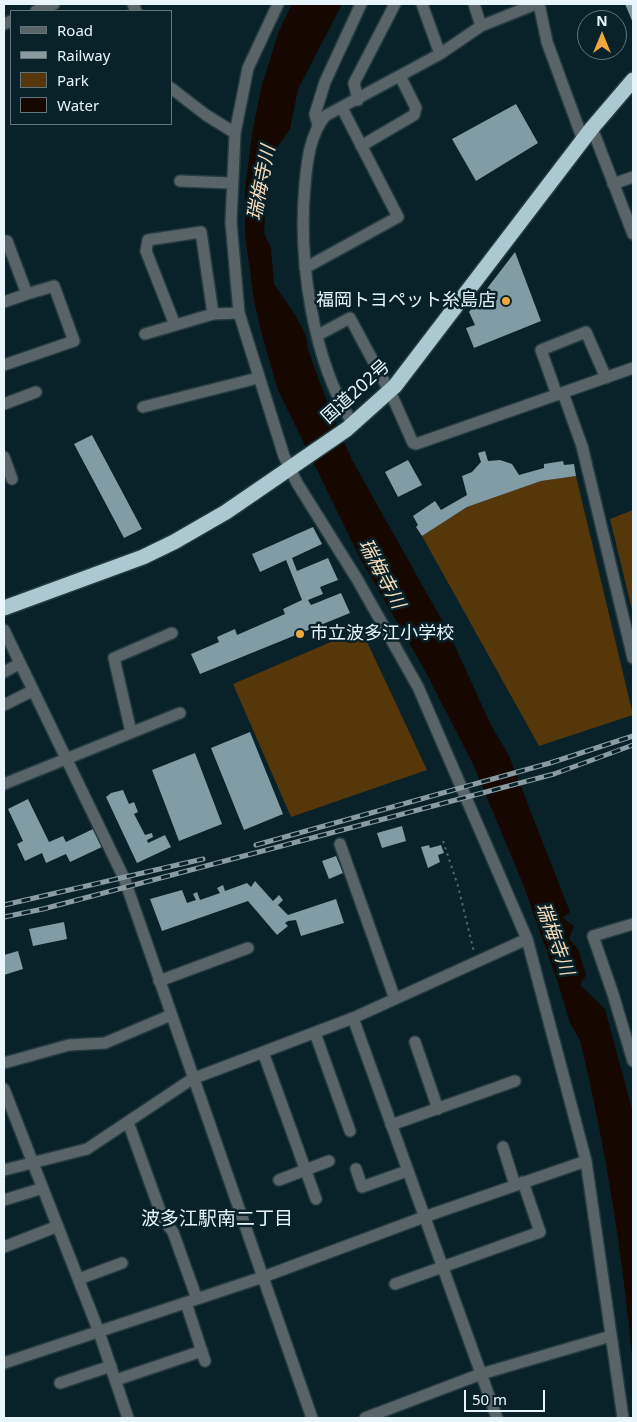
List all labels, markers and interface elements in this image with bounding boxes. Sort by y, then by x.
legend [10,10,172,125]
north arrow [577,10,627,60]
text: N [596,11,608,30]
text: Road [57,20,93,40]
text: Railway [57,45,110,65]
text: Park [57,70,89,90]
text: Water [57,95,99,115]
water label: 瑞梅寺川 [244,144,280,222]
place label: 福岡トヨペット糸島店 [316,290,496,312]
marker: 福岡トヨペット糸島店 [500,295,512,307]
street label: 国道202号 [317,356,395,428]
water label: 瑞梅寺川 [353,535,409,613]
place label: 市立波多江小学校 [310,623,454,645]
marker: 市立波多江小学校 [294,628,306,640]
water label: 瑞梅寺川 [530,899,578,979]
district label: 波多江駅南二丁目 [141,1209,293,1231]
scale bar [467,1380,548,1412]
text: 50 m [472,1389,507,1409]

